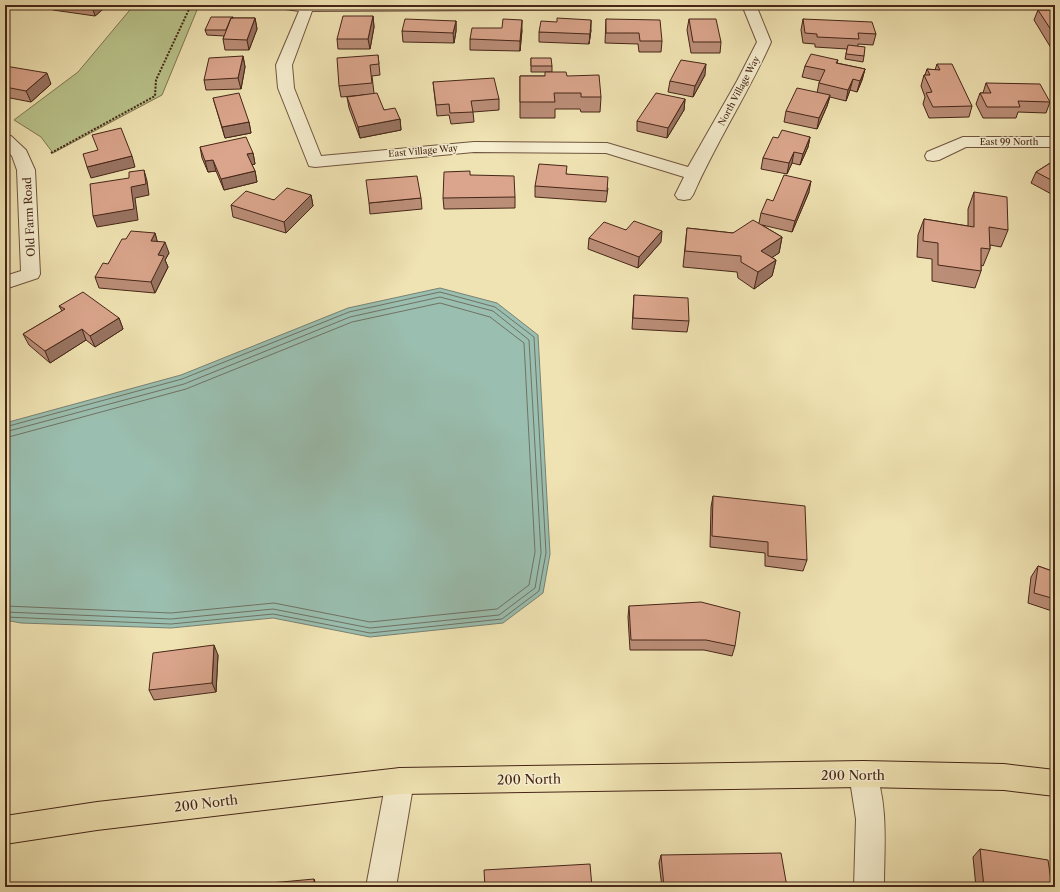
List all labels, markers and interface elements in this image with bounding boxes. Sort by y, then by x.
street label: North Village Way [716,53,762,127]
street label: East 99 North [980,136,1039,147]
street label: East Village Way [388,142,459,159]
street label: Old Farm Road [20,177,38,257]
street label: 200 North [821,767,885,783]
street label: 200 North [497,770,561,788]
street label: 200 North [173,791,239,815]

